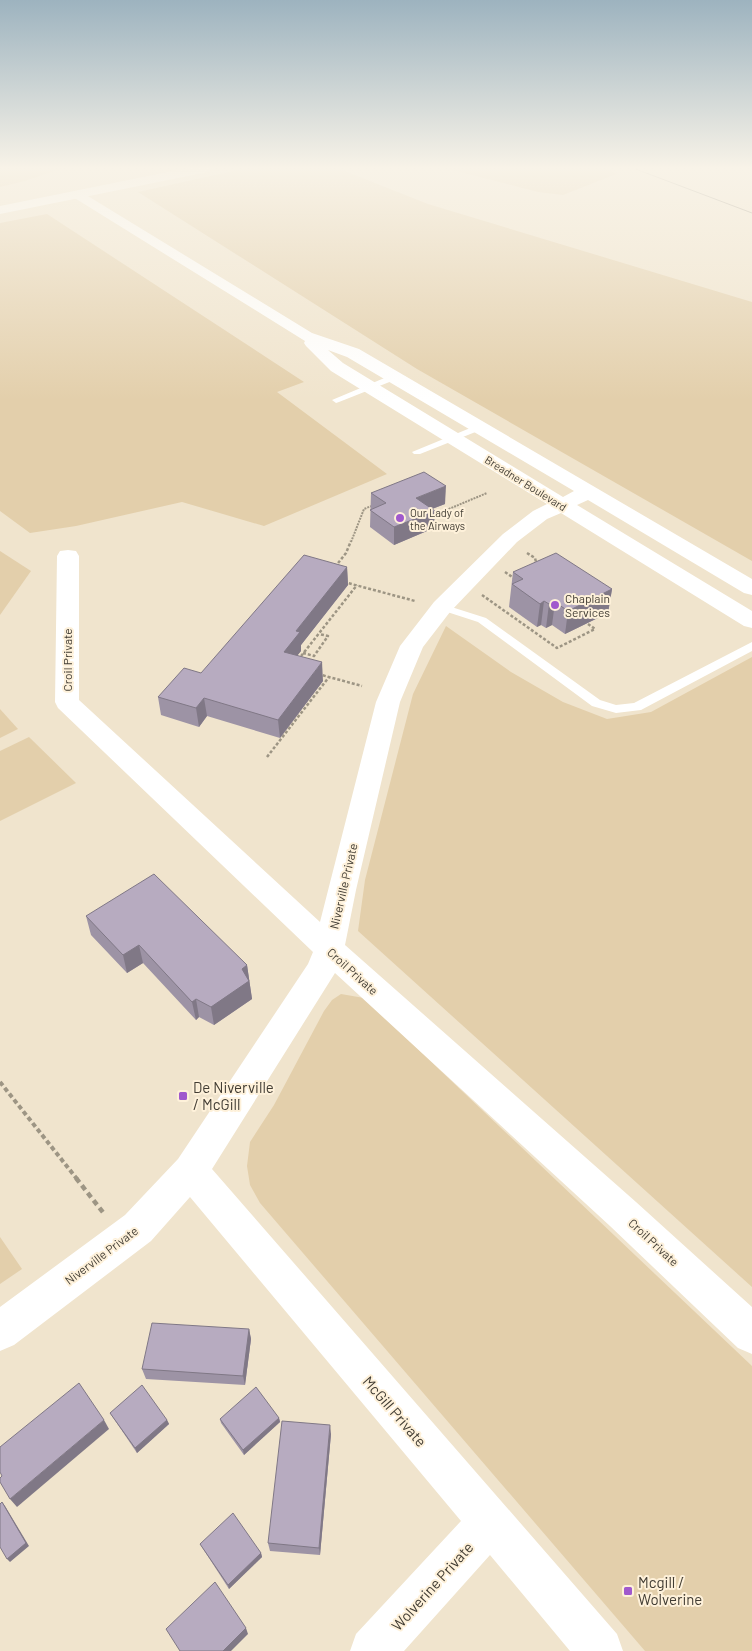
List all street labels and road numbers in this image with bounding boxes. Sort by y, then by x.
street label: Breadner Boulevard [483,453,569,513]
street label: Croil Private [60,628,74,692]
street label: Niverville Private [326,842,360,930]
street label: Croil Private [325,945,381,997]
street label: Croil Private [626,1215,682,1269]
street label: Niverville Private [62,1223,140,1287]
street label: McGill Private [360,1372,430,1450]
street label: Wolverine Private [387,1538,477,1634]

